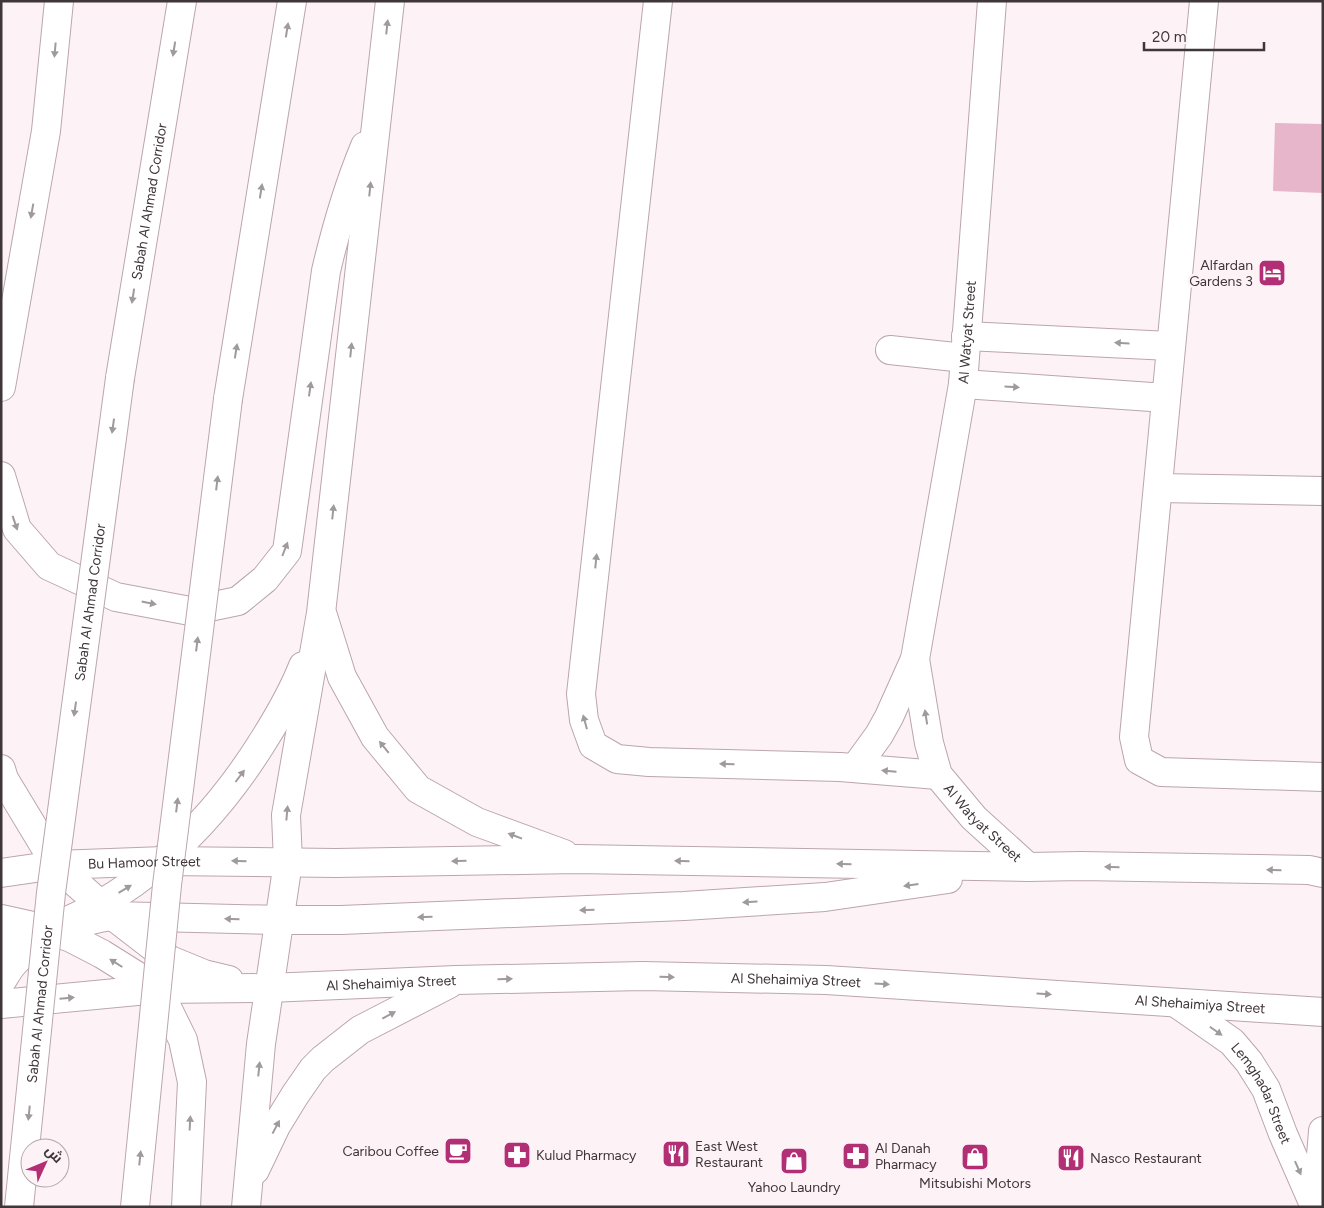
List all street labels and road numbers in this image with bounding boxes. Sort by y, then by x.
street label: Sabah Al Ahmad Corridor [128,122,170,281]
street label: Al Watyat Street [955,280,979,385]
street label: Sabah Al Ahmad Corridor [71,522,109,682]
street label: Al Watyat Street [940,780,1025,866]
street label: Bu Hamoor Street [88,852,201,872]
street label: Sabah Al Ahmad Corridor [23,924,56,1084]
street label: Al Shehaimiya Street [731,969,862,991]
street label: Al Shehaimiya Street [326,971,457,994]
street label: Al Shehaimiya Street [1135,991,1266,1017]
street label: Lemghadar Street [1228,1039,1295,1146]

